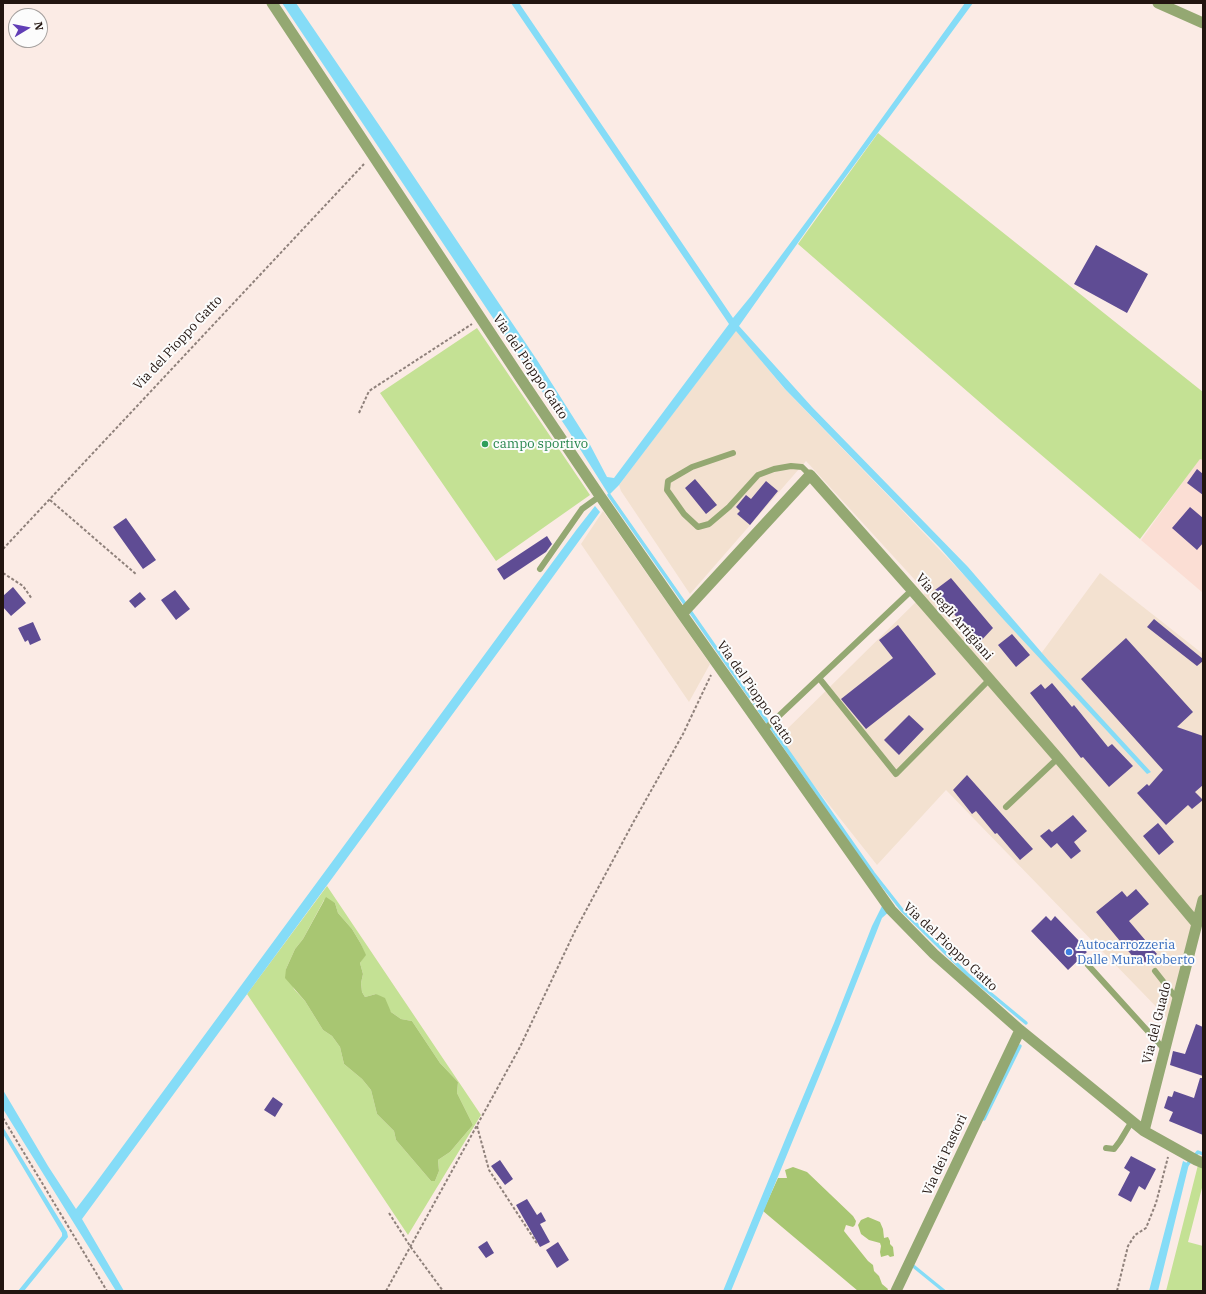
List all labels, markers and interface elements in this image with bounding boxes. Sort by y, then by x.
north arrow [8,8,48,48]
text: N [31,21,46,32]
street label: Via del Pioppo Gatto [130,293,226,393]
street label: Via del Pioppo Gatto [489,312,571,422]
place label: campo sportivo [493,436,588,452]
marker: campo sportivo [480,439,490,449]
street label: Via degli Artigiani [912,570,996,664]
street label: Via del Pioppo Gatto [713,638,797,748]
street label: Via del Pioppo Gatto [900,899,1000,995]
place label: Autocarrozzeria Dalle Mura Roberto [1077,937,1195,968]
marker: Autocarrozzeria Dalle Mura Roberto [1064,947,1074,957]
street label: Via del Guado [1139,980,1175,1066]
street label: Via dei Pastori [919,1112,971,1198]

